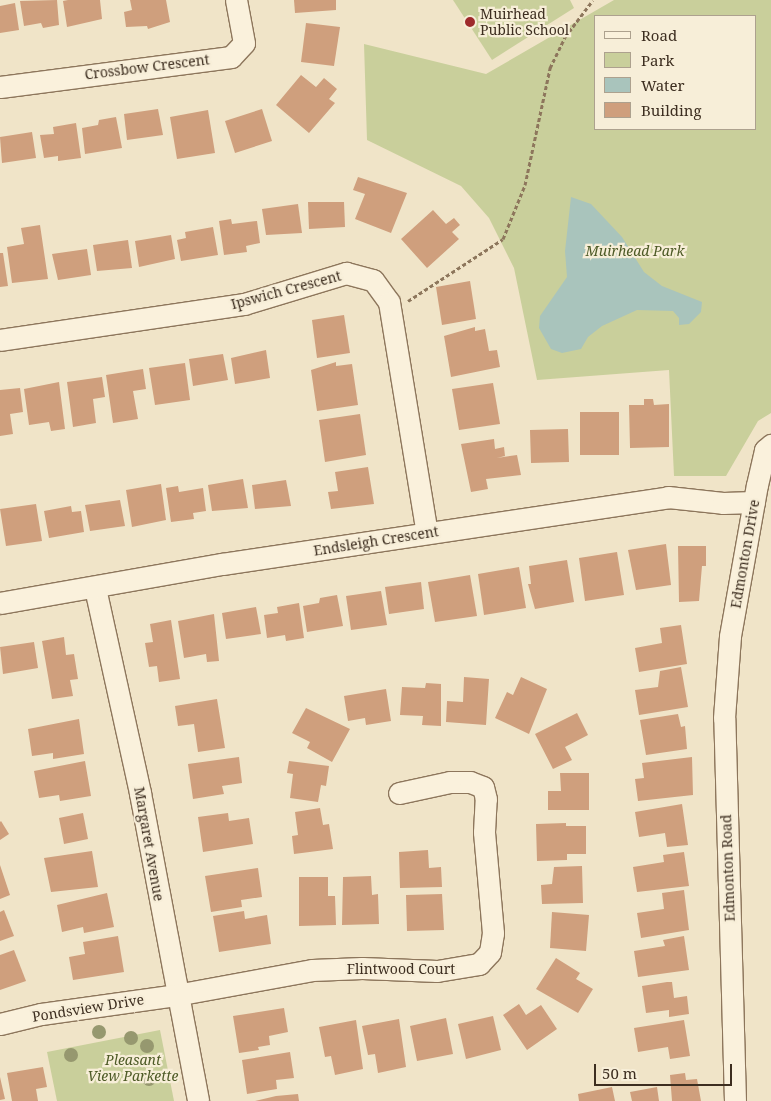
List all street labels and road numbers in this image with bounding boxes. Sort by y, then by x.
street label: Crossbow Crescent [84,51,210,83]
street label: Ipswich Crescent [229,267,343,313]
street label: Edmonton Drive [727,498,763,610]
street label: Endsleigh Crescent [312,523,440,559]
street label: Margaret Avenue [131,786,167,902]
street label: Edmonton Road [718,814,738,922]
street label: Flintwood Court [347,961,455,977]
street label: Pondsview Drive [31,991,145,1025]

